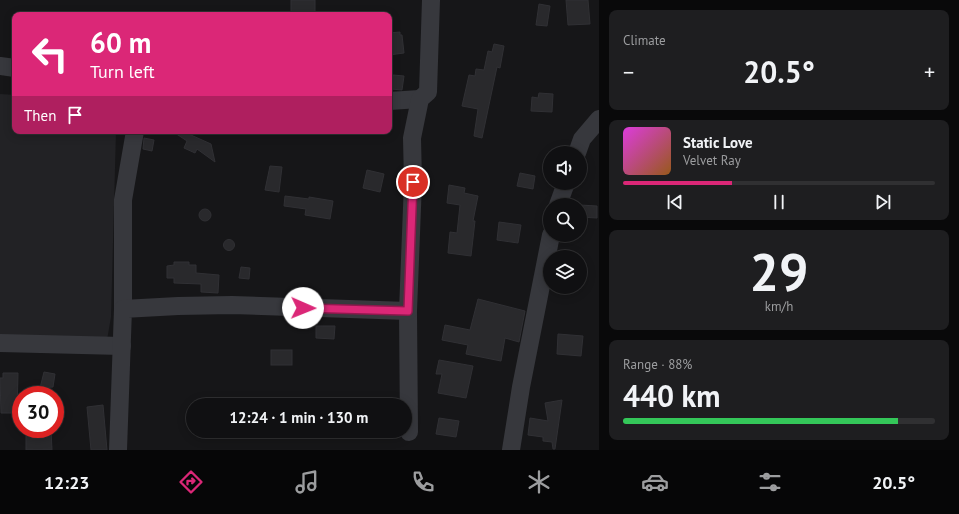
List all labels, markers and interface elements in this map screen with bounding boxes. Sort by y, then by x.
text: 60 m [90,24,151,61]
icon: left [24,28,76,80]
text: Climate [623,32,666,49]
text: 20.5° [743,52,815,91]
text: − [623,58,634,86]
text: + [924,58,935,86]
text: Turn left [90,60,155,83]
icon: arrive [64,104,86,126]
text: Then [24,106,56,125]
text: Static Love [683,133,753,152]
map controls [543,146,587,294]
button: sound [543,146,587,190]
text: Velvet Ray [683,152,741,169]
pin [396,165,430,199]
icon: arrive [402,171,424,193]
icon: previous [664,191,686,213]
icon: pause [768,191,790,213]
icon: next [872,191,894,213]
button: search [543,198,587,242]
text: 29 [750,238,808,305]
button: layers [543,250,587,294]
position arrow [282,287,324,329]
text: km/h [765,298,793,315]
text: Range · 88% [623,356,692,373]
text: 440 km [623,376,721,415]
speed limit sign: 30 [12,386,64,438]
text: 12:24 · 1 min · 130 m [230,408,368,427]
icon: directions [177,468,205,496]
icon: music [293,468,321,496]
icon: phone [409,468,437,496]
icon: climate [525,468,553,496]
icon: car [641,468,669,496]
icon: filters [756,468,784,496]
text: 12:23 [44,471,90,494]
text: 20.5° [872,471,915,494]

